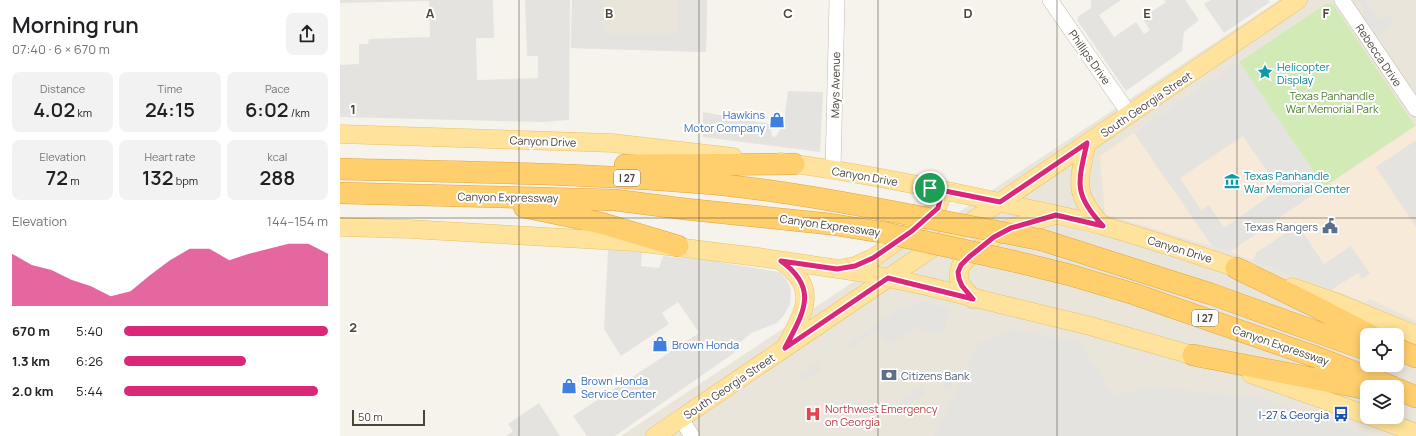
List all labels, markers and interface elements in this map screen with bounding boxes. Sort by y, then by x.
text: A [426,4,435,22]
text: B [605,4,613,22]
text: C [783,4,793,22]
text: D [963,4,973,22]
text: E [1143,4,1151,22]
text: F [1323,4,1330,22]
text: Morning run [12,10,139,40]
button: share [286,13,328,55]
street label: Rebecca Drive [1353,21,1406,90]
street label: Phillips Drive [1066,27,1115,88]
text: 07:40 · 6 × 670 m [12,40,110,58]
street label: Mays Avenue [827,51,843,118]
place label: Helicopter Display [1277,59,1330,87]
place icon: Helicopter Display [1256,63,1274,81]
street label: South Georgia Street [1097,68,1195,140]
text: Distance [40,81,85,96]
text: Time [158,81,182,96]
text: Pace [265,81,290,96]
park label: Texas Panhandle War Memorial Park [1286,88,1379,116]
text: 4.02 [33,96,75,123]
text: 24:15 [145,96,195,123]
text: 6:02 [245,96,288,123]
text: 1 [350,100,356,118]
text: km [75,105,92,120]
text: /km [288,105,310,120]
place label: Hawkins Motor Company [684,107,765,135]
shop icon: Hawkins Motor Company [768,111,786,129]
street label: Canyon Drive [509,132,577,150]
text: Elevation [39,149,86,164]
text: Heart rate [144,149,196,164]
text: kcal [267,149,287,164]
street label: Canyon Drive [831,163,900,189]
text: 72 [46,164,68,191]
text: 132 [142,164,174,191]
text: 288 [259,164,295,191]
place label: Texas Panhandle War Memorial Center [1244,168,1350,196]
road number: I 27 [614,170,640,186]
pin [913,171,947,205]
museum icon: Texas Panhandle War Memorial Center [1223,172,1241,190]
text: m [68,173,80,188]
text: bpm [174,173,198,188]
icon: arrive [919,177,941,199]
street label: Canyon Expressway [457,189,559,205]
street label: Canyon Expressway [779,211,881,239]
text: Elevation [12,212,67,230]
text: 144–154 m [267,212,328,230]
public building icon: Texas Rangers [1321,217,1339,235]
place label: Texas Rangers [1244,219,1318,234]
street label: Canyon Drive [1146,232,1215,266]
road number: I 27 [1192,310,1218,326]
text: 2 [349,318,357,336]
street label: Canyon Expressway [1231,321,1331,369]
text: 670 m [12,322,50,340]
text: 5:40 [76,322,103,340]
map controls [1360,328,1404,424]
button: locate [1360,328,1404,372]
shop icon: Brown Honda [651,335,669,353]
place label: Brown Honda [672,337,739,352]
street label: South Georgia Street [680,350,778,422]
text: 1.3 km [12,352,50,370]
text: 6:26 [76,352,103,370]
bank icon: Citizens Bank [880,366,898,384]
place label: Citizens Bank [901,368,970,383]
place label: Brown Honda Service Center [581,373,656,401]
shop icon: Brown Honda Service Center [560,377,578,395]
button: layers [1360,380,1404,424]
text: 2.0 km [12,382,54,400]
text: 5:44 [76,382,103,400]
place label: Northwest Emergency on Georgia [825,401,938,429]
hospital icon: Northwest Emergency on Georgia [804,405,822,423]
bus stop icon: I-27 & Georgia [1332,405,1350,423]
place label: I-27 & Georgia [1259,407,1329,422]
scale bar [352,408,425,427]
text: 50 m [358,409,383,424]

